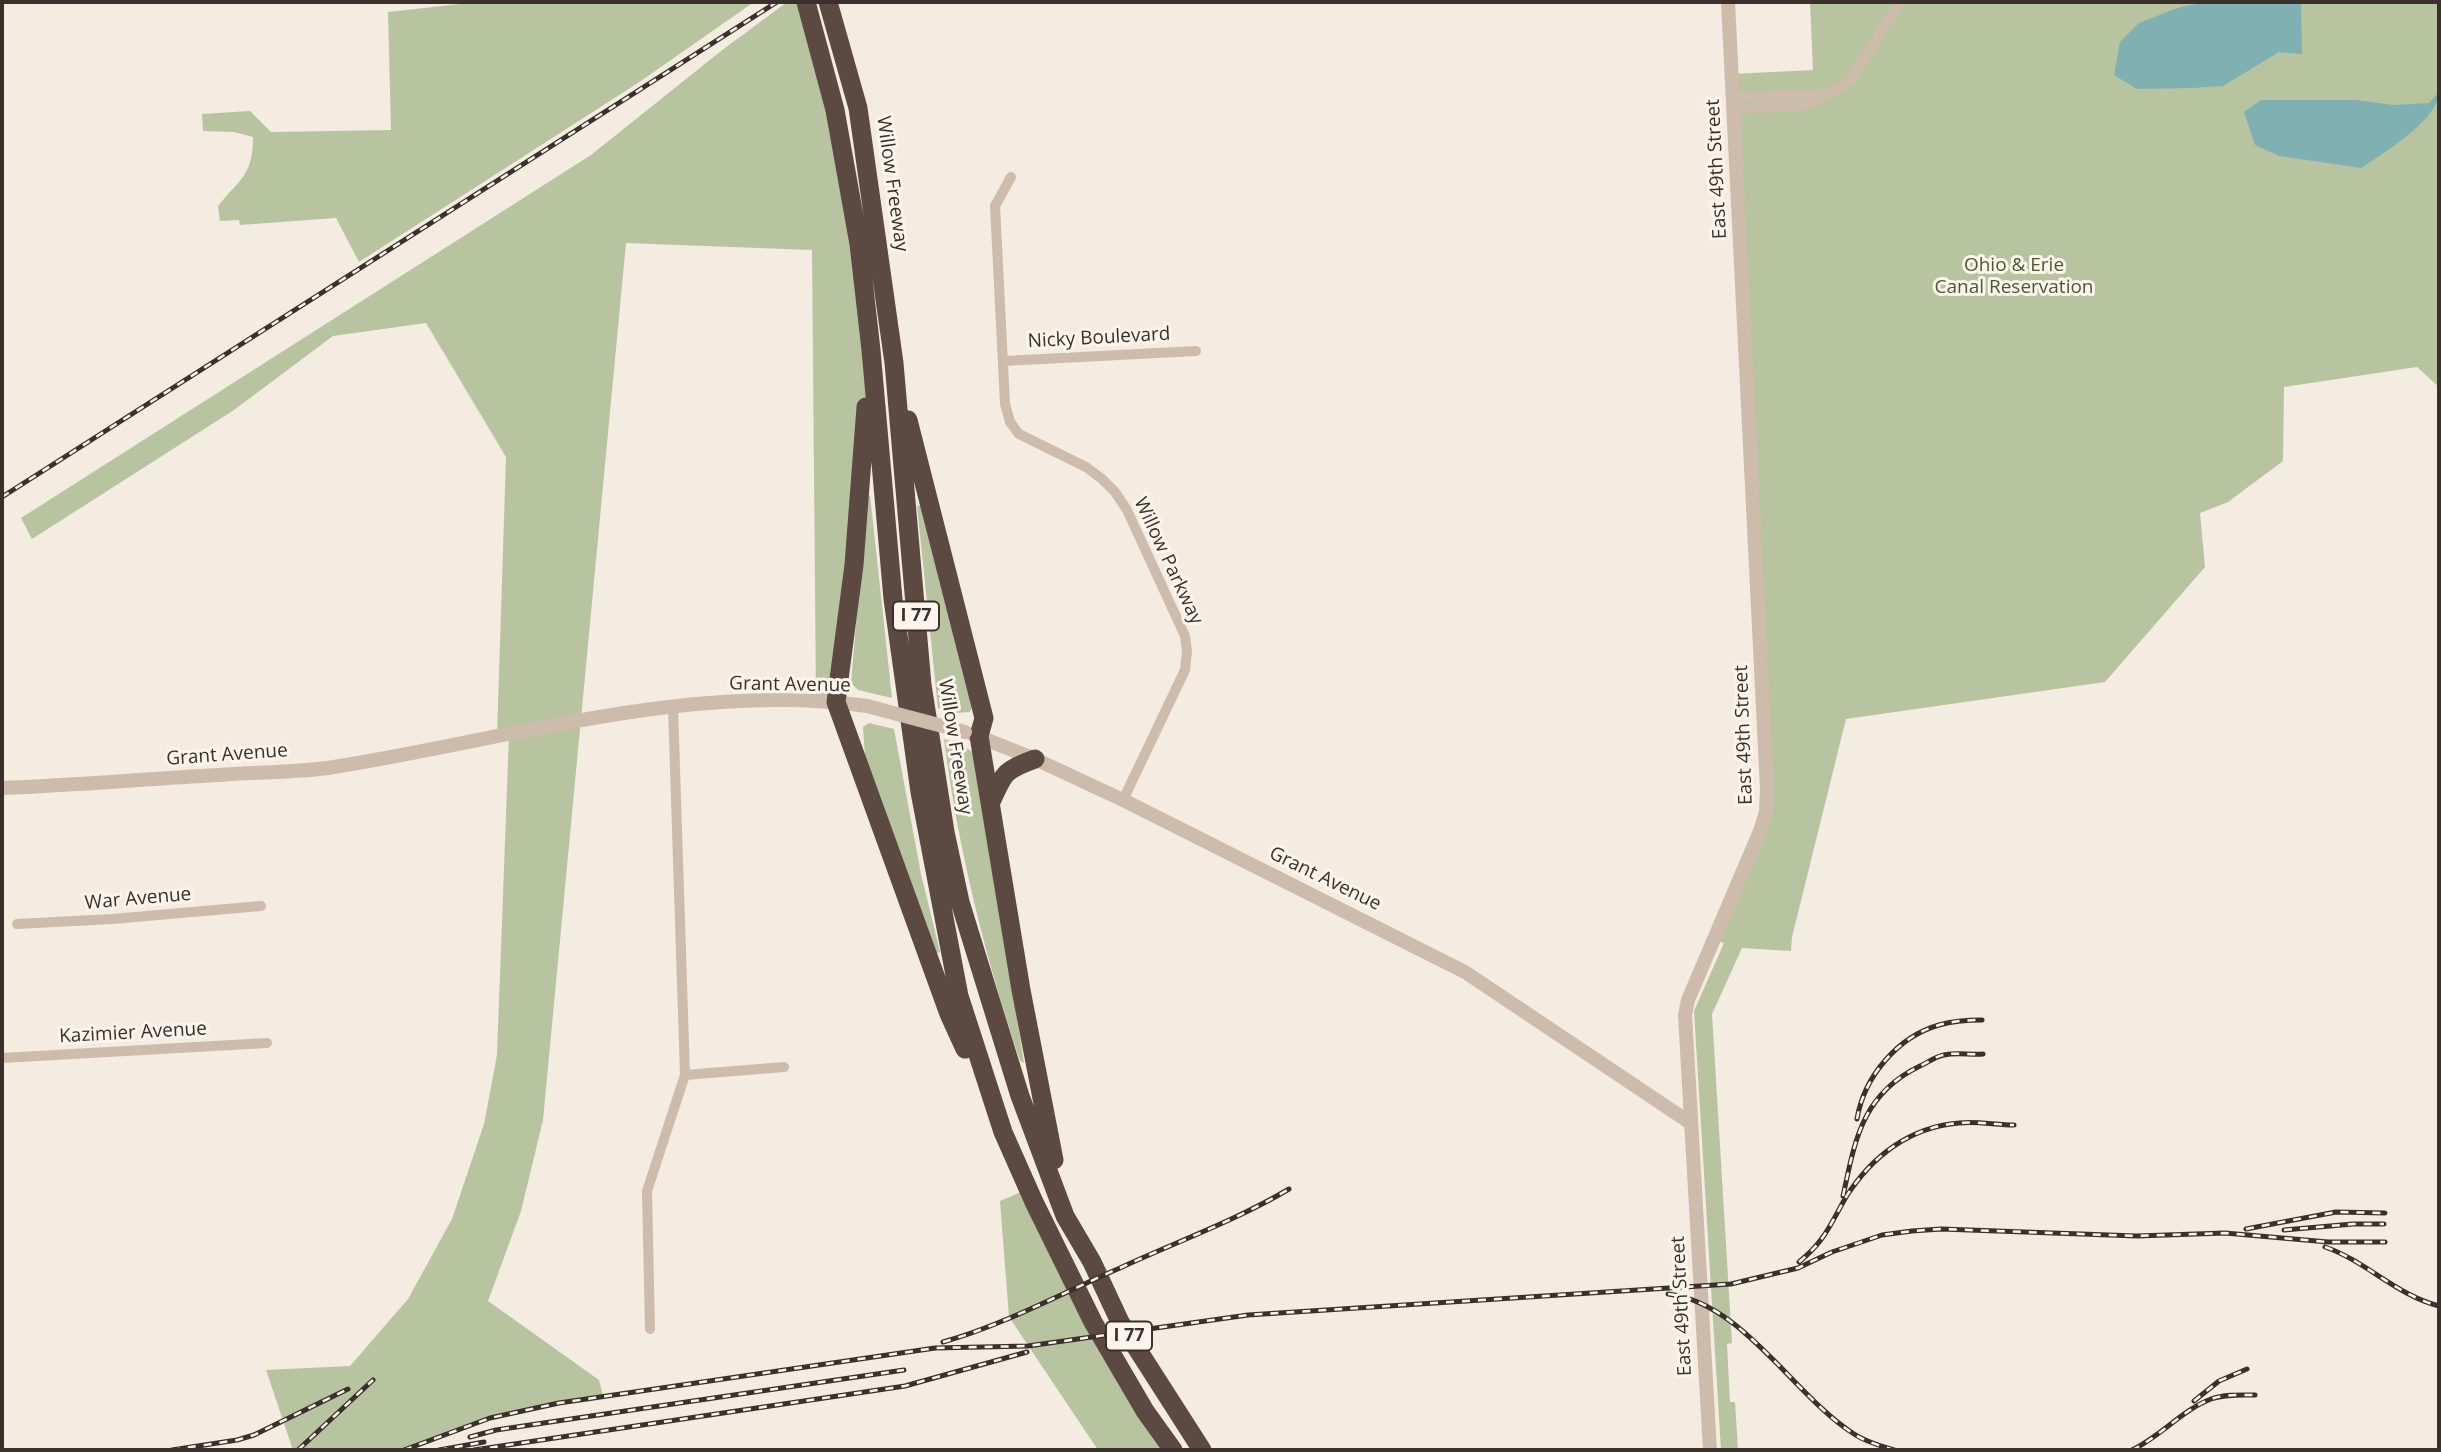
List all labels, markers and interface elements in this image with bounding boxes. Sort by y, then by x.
street label: East 49th Street [1702,98,1732,240]
street label: Willow Freeway [871,115,913,253]
park label: Ohio & Erie Canal Reservation [1934,255,2094,299]
street label: Nicky Boulevard [1027,323,1171,353]
street label: Willow Parkway [1129,494,1207,628]
road number: I 77 [893,602,939,630]
street label: East 49th Street [1730,665,1758,805]
street label: Grant Avenue [729,673,851,697]
street label: Willow Freeway [933,678,977,816]
street label: Grant Avenue [166,739,288,771]
street label: Grant Avenue [1265,842,1385,916]
street label: War Avenue [84,883,192,915]
street label: Kazimier Avenue [59,1018,207,1048]
street label: East 49th Street [1667,1235,1697,1377]
road number: I 77 [1106,1322,1152,1350]

